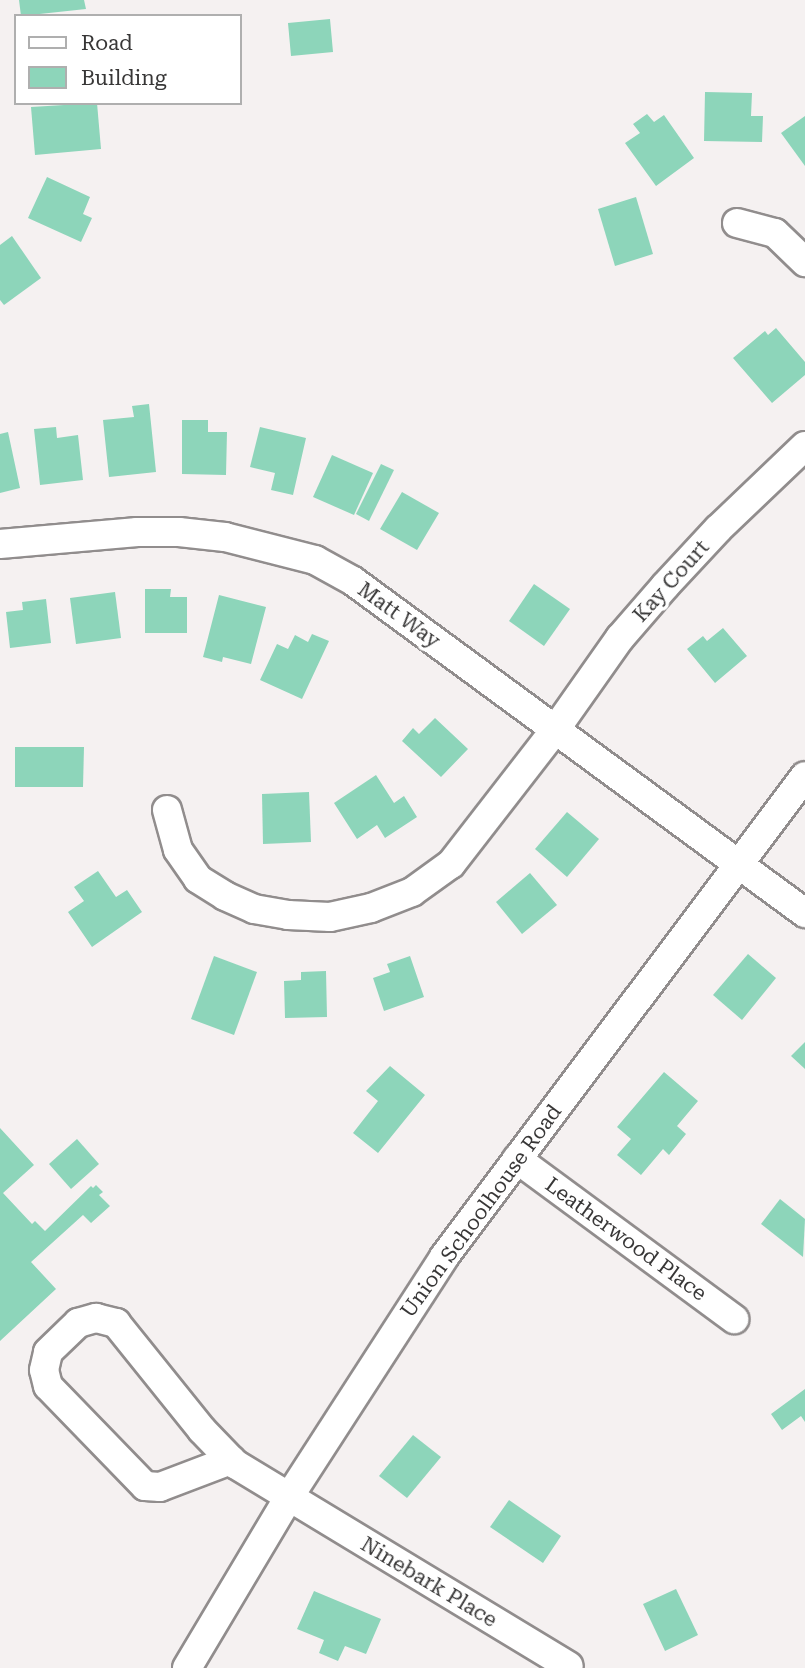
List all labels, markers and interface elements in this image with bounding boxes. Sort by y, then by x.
legend [14,14,242,105]
text: Road [81,31,133,55]
text: Building [81,66,167,90]
street label: Kay Court [628,535,714,627]
street label: Matt Way [353,577,445,653]
street label: Union Schoolhouse Road [395,1100,567,1322]
street label: Leatherwood Place [540,1172,712,1306]
street label: Ninebark Place [356,1531,502,1633]

